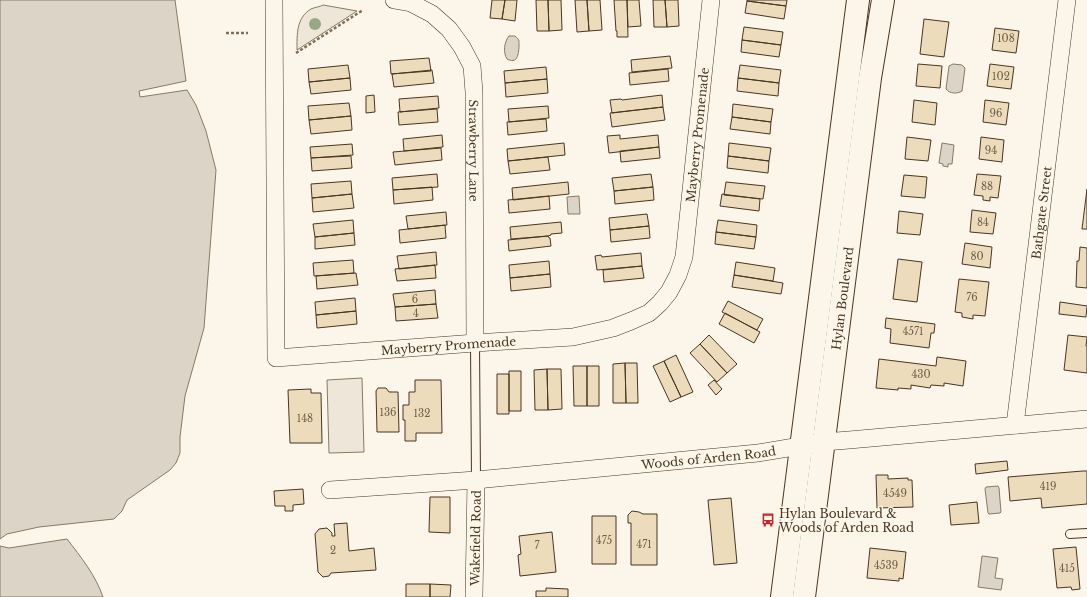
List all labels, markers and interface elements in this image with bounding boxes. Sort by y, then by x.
house number: 108 [997,32,1015,45]
street label: Mayberry Promenade [682,66,711,203]
house number: 102 [992,70,1010,83]
street label: Strawberry Lane [467,99,482,202]
house number: 96 [990,107,1002,120]
house number: 94 [985,144,997,157]
street label: Bathgate Street [1028,165,1054,260]
house number: 88 [981,180,993,193]
house number: 84 [977,216,989,229]
street label: Hylan Boulevard [828,246,856,351]
house number: 80 [970,250,984,263]
house number: 76 [966,291,978,304]
house number: 6 [412,293,418,306]
house number: 4 [413,307,419,320]
house number: 4571 [902,325,924,338]
street label: Mayberry Promenade [380,333,517,358]
house number: 430 [911,368,931,381]
house number: 136 [379,406,397,419]
house number: 132 [414,407,430,420]
house number: 148 [297,412,313,425]
street label: Woods of Arden Road [640,443,777,472]
house number: 419 [1040,480,1056,493]
house number: 4549 [883,487,907,500]
street label: Wakefield Road [467,490,483,587]
place label: Hylan Boulevard & Woods of Arden Road [778,506,914,535]
bus stop icon: Hylan Boulevard & Woods of Arden Road [760,512,776,528]
house number: 475 [596,534,613,547]
house number: 471 [636,538,652,551]
house number: 7 [534,539,540,552]
house number: 2 [330,544,336,557]
house number: 4539 [874,559,898,572]
house number: 415 [1059,562,1075,575]

